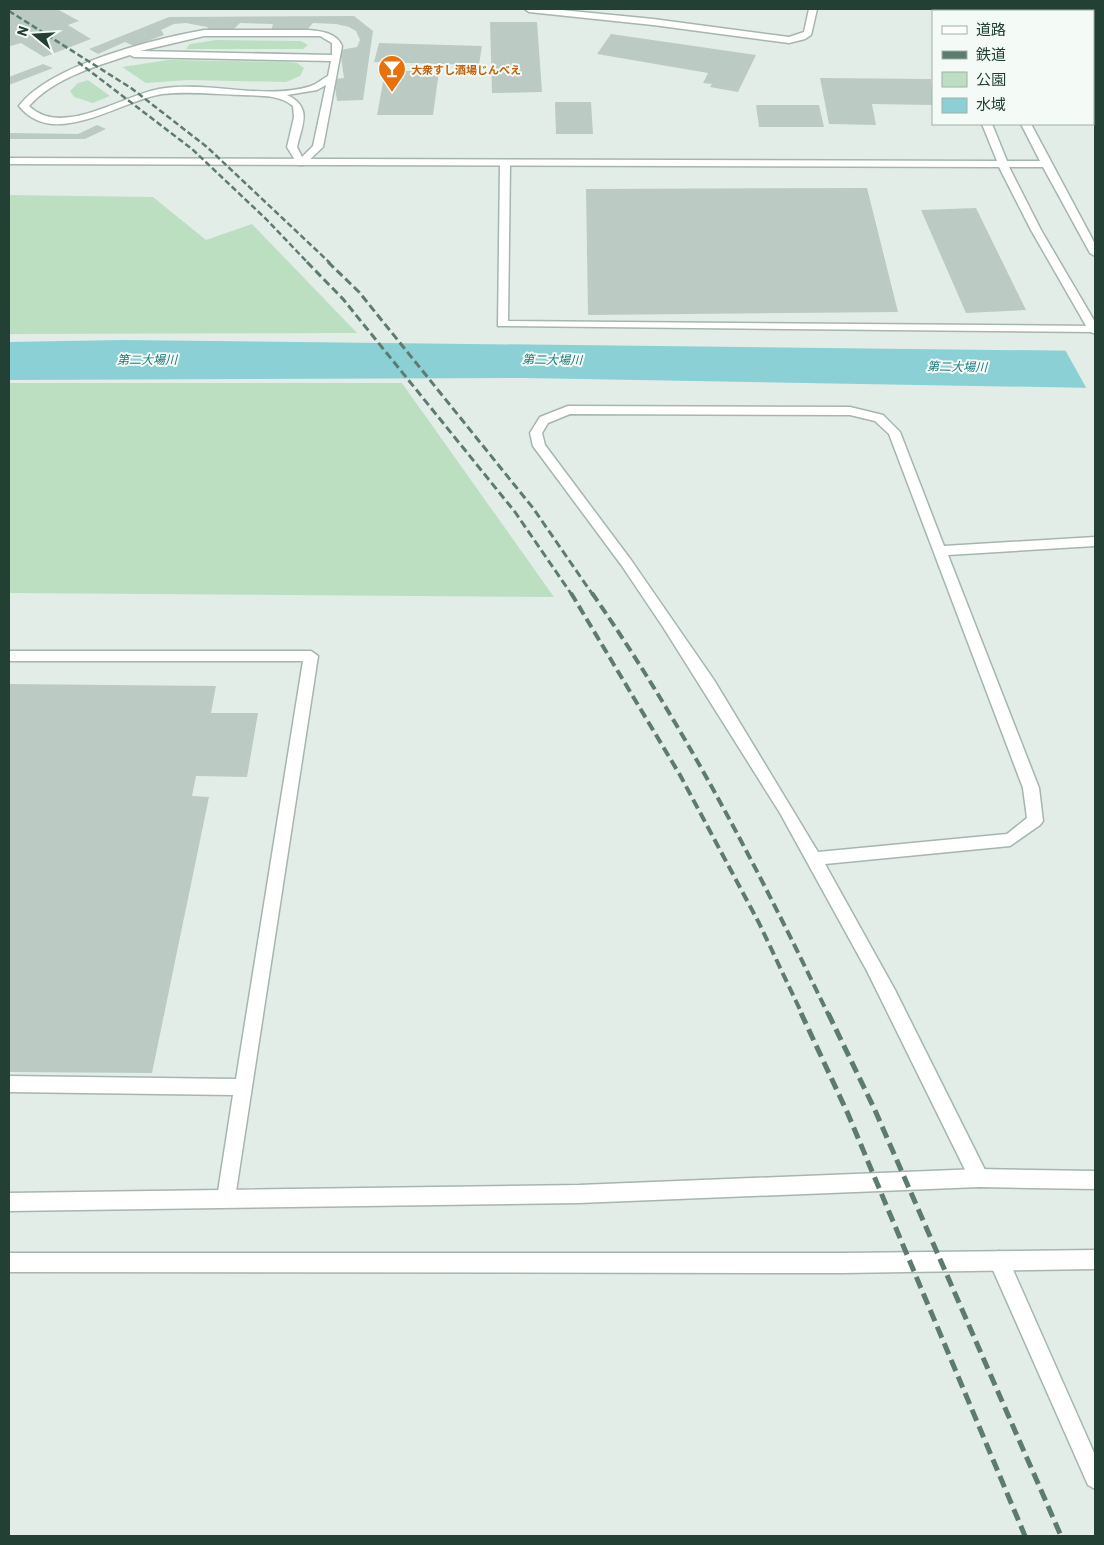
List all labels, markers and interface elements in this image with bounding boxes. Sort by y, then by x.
north arrow [10,10,60,60]
legend [932,10,1094,125]
text: 道路 [976,20,1006,38]
text: N [13,24,32,38]
text: 鉄道 [976,45,1006,63]
bar icon: 大衆すし酒場じんべえ [377,54,407,93]
place label: 大衆すし酒場じんべえ [411,63,521,76]
text: 公園 [976,70,1006,88]
text: 水域 [976,95,1006,113]
water label: 第二大場川 [522,351,584,367]
water label: 第二大場川 [117,352,179,366]
water label: 第二大場川 [927,358,989,374]

